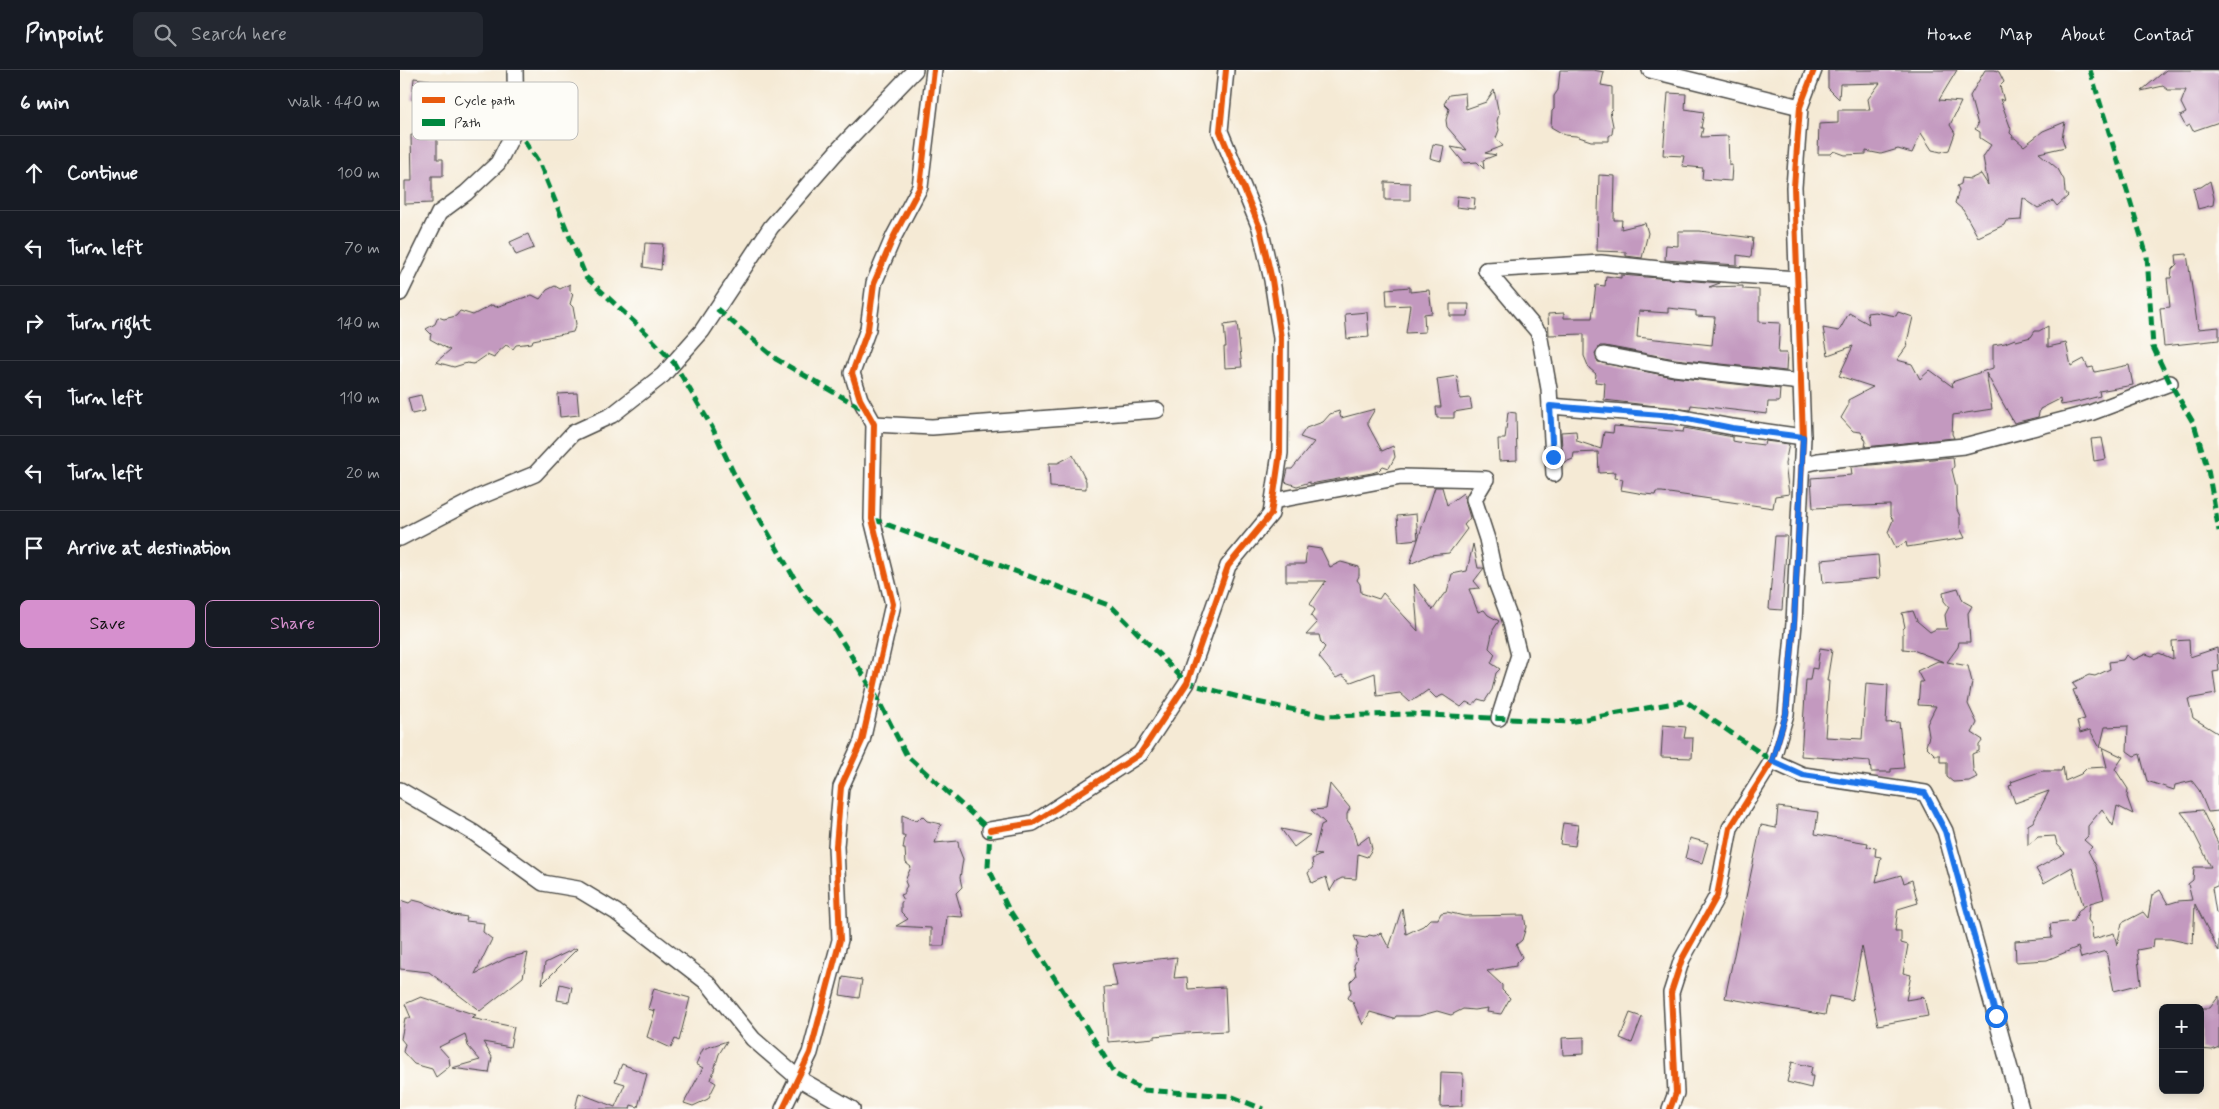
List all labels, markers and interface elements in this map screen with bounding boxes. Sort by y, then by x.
search box [133,12,483,57]
text: Pinpoint [25,19,103,50]
icon: search [151,21,179,49]
text: Search here [191,22,287,47]
text: Home [1927,23,1972,47]
text: Map [2000,23,2033,47]
text: About [2061,23,2105,47]
text: Contact [2133,23,2194,47]
legend [412,82,578,140]
text: 6 min [20,89,70,117]
text: Walk · 440 m [287,92,380,113]
text: Cycle path [454,92,515,110]
text: Path [454,114,481,132]
icon: ahead [20,159,48,187]
text: Continue [67,161,138,186]
text: 100 m [337,163,380,184]
icon: left [20,234,48,262]
text: Turn left [67,236,143,261]
text: 70 m [344,238,380,259]
icon: right [20,309,48,337]
text: Turn right [67,311,151,336]
text: 140 m [336,313,380,334]
icon: left [20,384,48,412]
text: Turn left [67,386,143,411]
text: 110 m [339,388,380,409]
route end [1542,446,1565,469]
icon: left [20,459,48,487]
text: Turn left [67,461,143,486]
text: 20 m [346,463,380,484]
icon: arrive [20,534,48,562]
text: Arrive at destination [67,536,231,561]
button: Save [20,600,195,648]
button: Share [205,600,380,648]
map controls [2159,1004,2204,1094]
button: + [2159,1004,2204,1049]
route start [1985,1005,2008,1028]
button: − [2159,1049,2204,1094]

